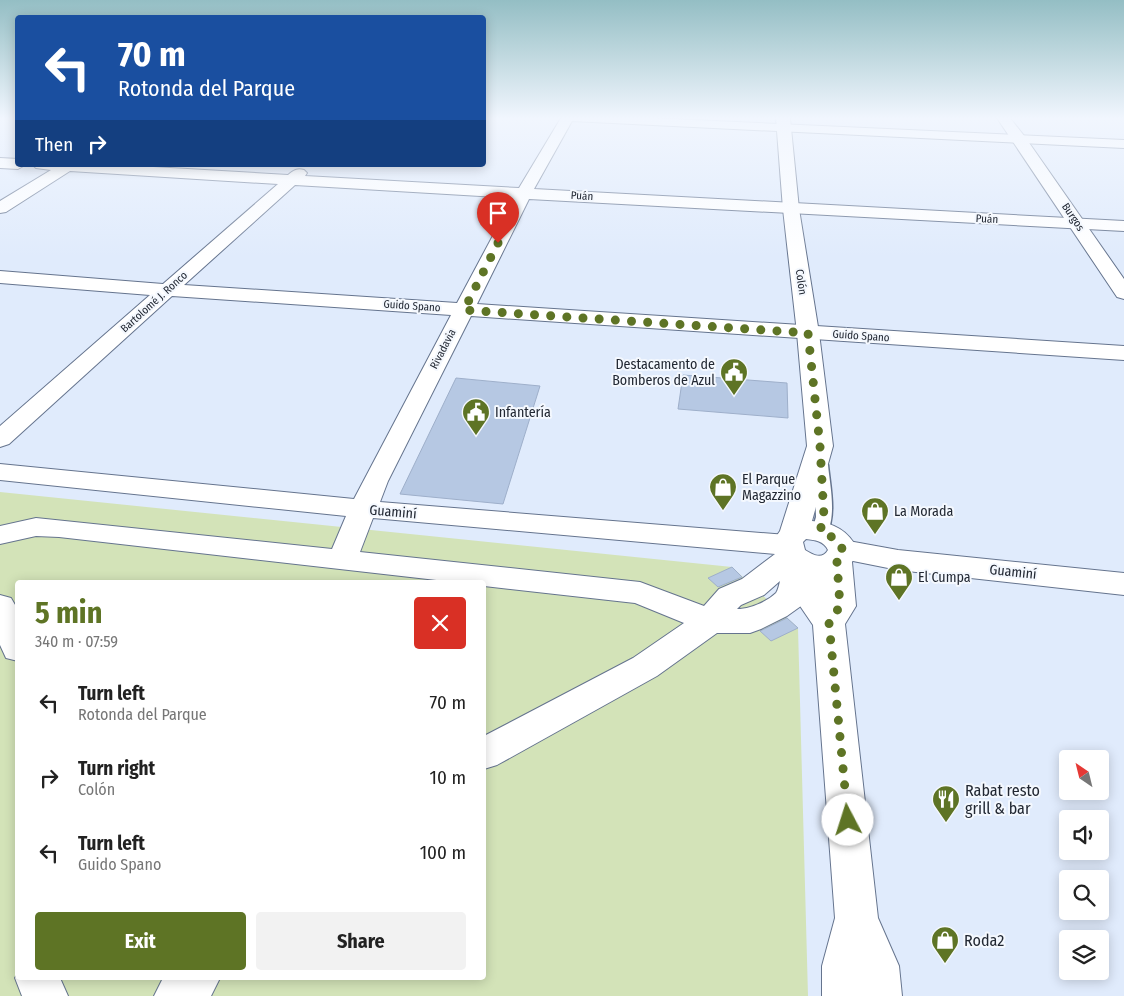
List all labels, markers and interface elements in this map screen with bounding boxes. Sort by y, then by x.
text: 70 m [118,33,186,75]
icon: left [35,35,100,100]
text: Rotonda del Parque [118,75,295,102]
icon: right [83,130,111,158]
text: Then [35,133,73,156]
street label: Puán [570,189,594,203]
pin [477,192,519,243]
icon: arrive [484,199,512,227]
street label: Burgos [1059,201,1087,234]
street label: Puán [975,212,999,226]
street label: Colón [793,268,809,296]
street label: Bartolomé J. Ronco [118,269,190,335]
street label: Guido Spano [383,298,441,314]
street label: Rivadavia [427,327,459,371]
street label: Guido Spano [832,328,890,344]
place label: Destacamento de Bomberos de Azul [612,356,715,389]
public building icon: Destacamento de Bomberos de Azul [719,357,749,396]
public building icon: Infantería [461,397,491,436]
place label: Infantería [495,404,551,421]
place label: El Parque Magazzino [742,471,801,504]
shop icon: El Parque Magazzino [708,472,738,511]
shop icon: La Morada [860,496,890,535]
street label: Guaminí [369,501,418,523]
place label: La Morada [894,503,953,520]
street label: Guaminí [989,561,1038,583]
shop icon: El Cumpa [884,562,914,601]
place label: El Cumpa [918,569,971,586]
text: 5 min [35,595,102,631]
button: close [414,597,466,649]
text: 340 m · 07:59 [35,632,118,651]
text: Turn left [78,682,145,705]
icon: left [35,689,63,717]
text: 70 m [430,691,466,714]
text: Rotonda del Parque [78,705,207,724]
north arrow [1059,750,1109,800]
map controls [1059,750,1109,980]
text: Turn right [78,757,155,780]
icon: right [35,764,63,792]
text: 10 m [430,766,466,789]
text: Colón [78,780,115,799]
place label: Rabat resto grill & bar [965,781,1040,818]
restaurant icon: Rabat resto grill & bar [931,784,961,823]
position arrow [821,793,873,845]
button: sound [1059,810,1109,860]
text: Turn left [78,832,145,855]
icon: left [35,839,63,867]
text: 100 m [420,841,466,864]
text: Guido Spano [78,855,161,874]
button: search [1059,870,1109,920]
button: Exit [35,912,246,970]
button: Share [256,912,466,970]
shop icon: Roda2 [930,925,960,964]
button: layers [1059,930,1109,980]
place label: Roda2 [964,931,1004,950]

